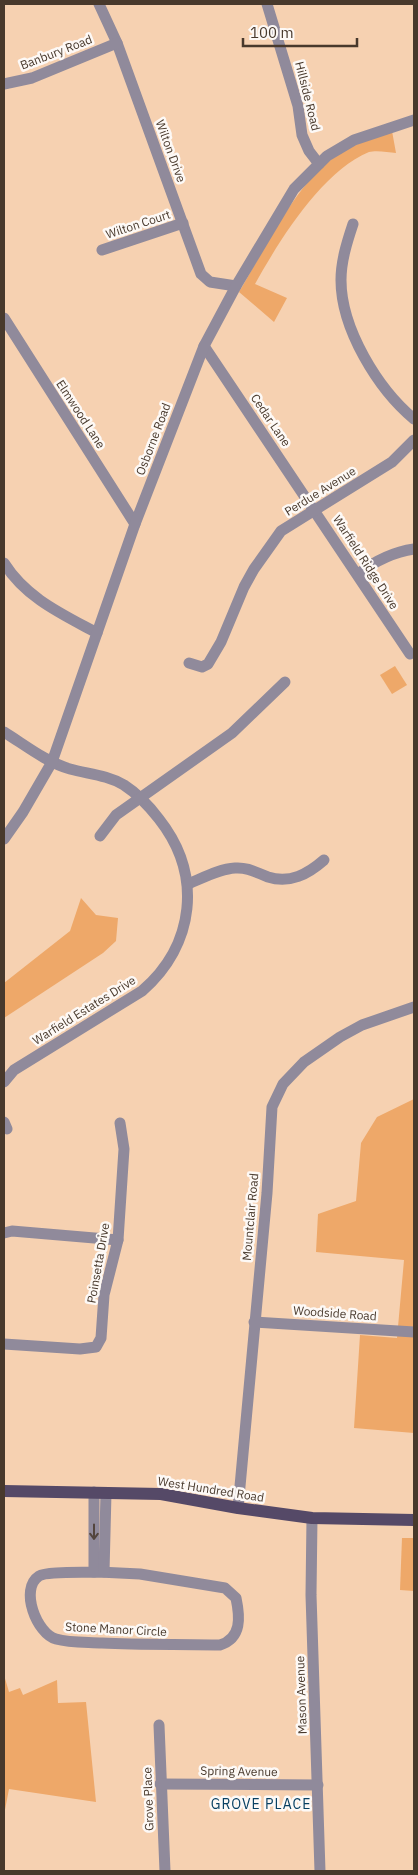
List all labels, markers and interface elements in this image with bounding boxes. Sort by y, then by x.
scale bar [243,15,357,47]
text: 100 m [250,23,294,42]
street label: Banbury Road [18,31,94,73]
street label: Hillside Road [292,60,324,132]
street label: Wilton Drive [153,118,189,185]
street label: Wilton Court [104,207,172,241]
street label: Elmwood Lane [53,377,109,452]
street label: Cedar Lane [248,391,294,450]
street label: Osborne Road [132,401,174,477]
street label: Perdue Avenue [282,463,359,519]
street label: Warfield Ridge Drive [330,512,402,612]
street label: Warfield Estates Drive [30,972,139,1048]
street label: Mountclair Road [239,1173,261,1261]
street label: Poinsetta Drive [84,1221,113,1304]
street label: Woodside Road [293,1303,377,1323]
street label: West Hundred Road [157,1473,265,1505]
one-way arrow [89,1524,99,1540]
street label: Stone Manor Circle [65,1619,168,1639]
street label: Mason Avenue [292,1655,310,1734]
street label: Spring Avenue [200,1763,278,1779]
street label: Grove Place [139,1766,157,1831]
district label: GROVE PLACE [211,1795,311,1813]

